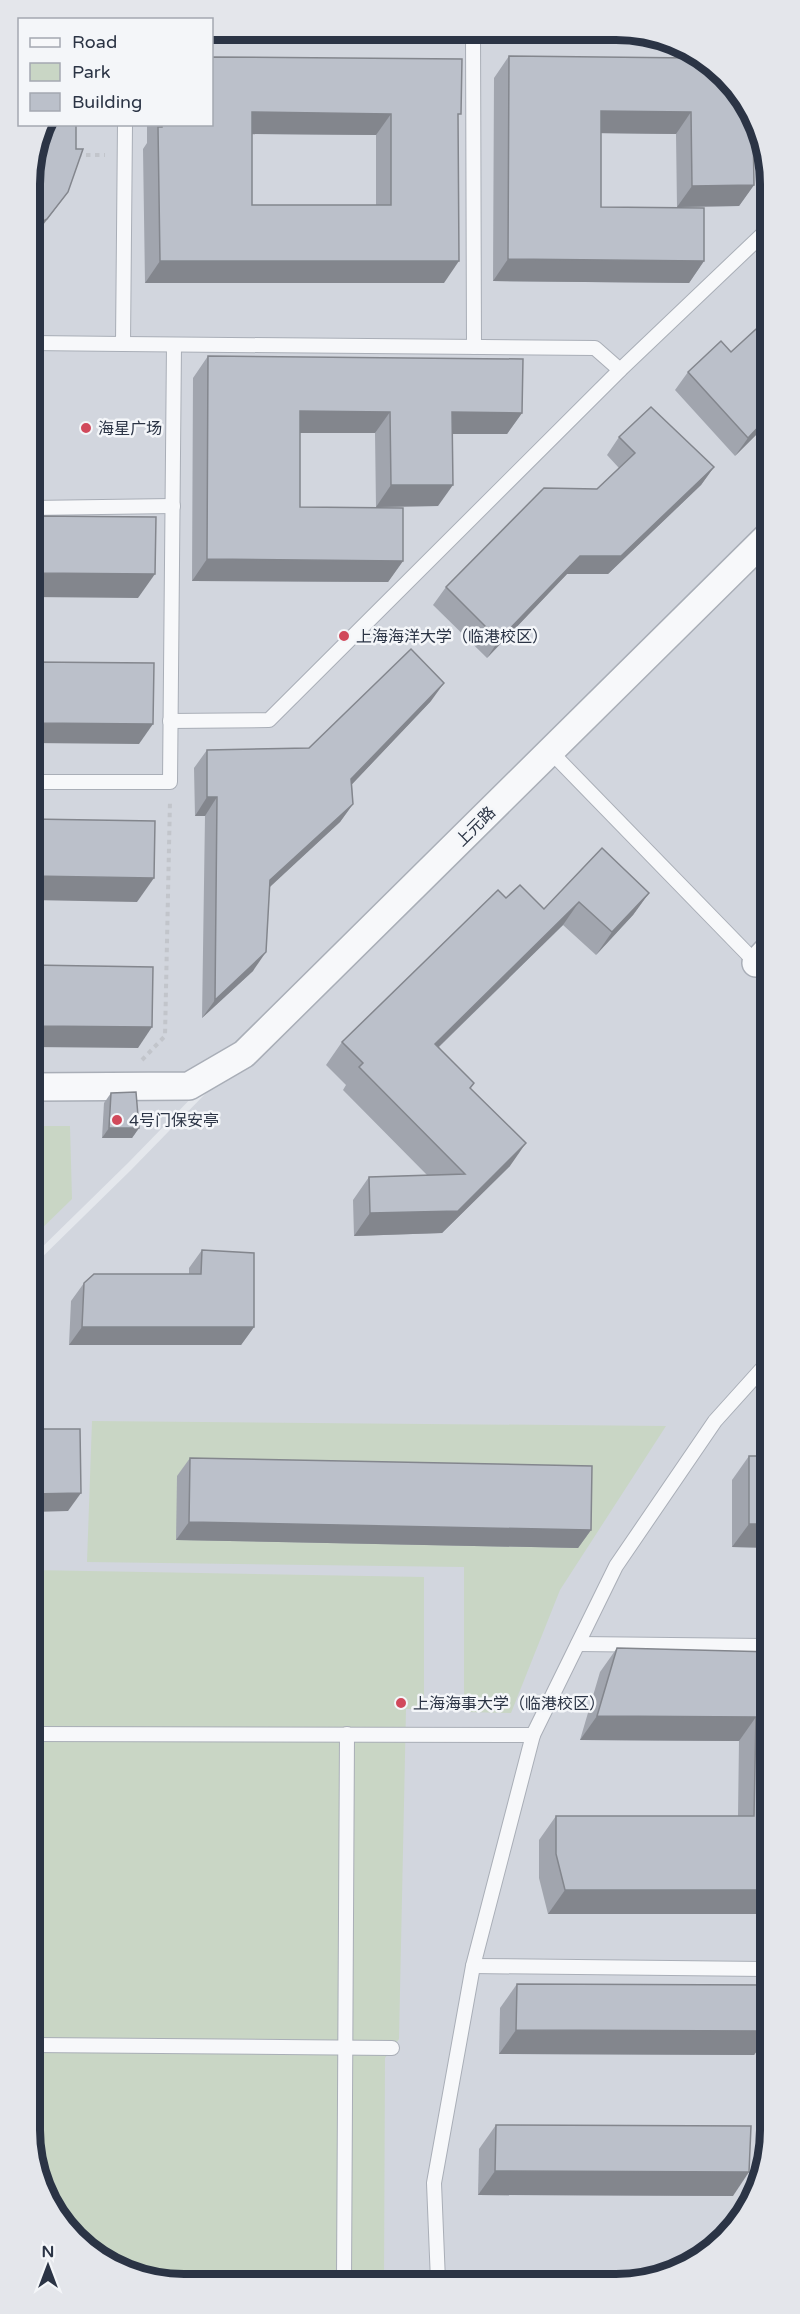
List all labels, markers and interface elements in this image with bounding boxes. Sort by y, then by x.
legend [18,18,213,126]
text: Road [72,31,117,53]
text: Park [72,61,111,83]
text: Building [72,91,142,113]
place label: 海星广场 [98,419,162,439]
marker: 海星广场 [79,421,93,435]
place label: 上海海洋大学（临港校区） [356,627,548,647]
marker: 上海海洋大学（临港校区） [337,629,351,643]
street label: 上元路 [452,803,500,851]
place label: 4号门保安亭 [129,1111,219,1131]
marker: 4号门保安亭 [110,1113,124,1127]
place label: 上海海事大学（临港校区） [413,1694,605,1714]
marker: 上海海事大学（临港校区） [394,1696,408,1710]
north arrow [18,2236,78,2296]
text: N [42,2242,54,2262]

